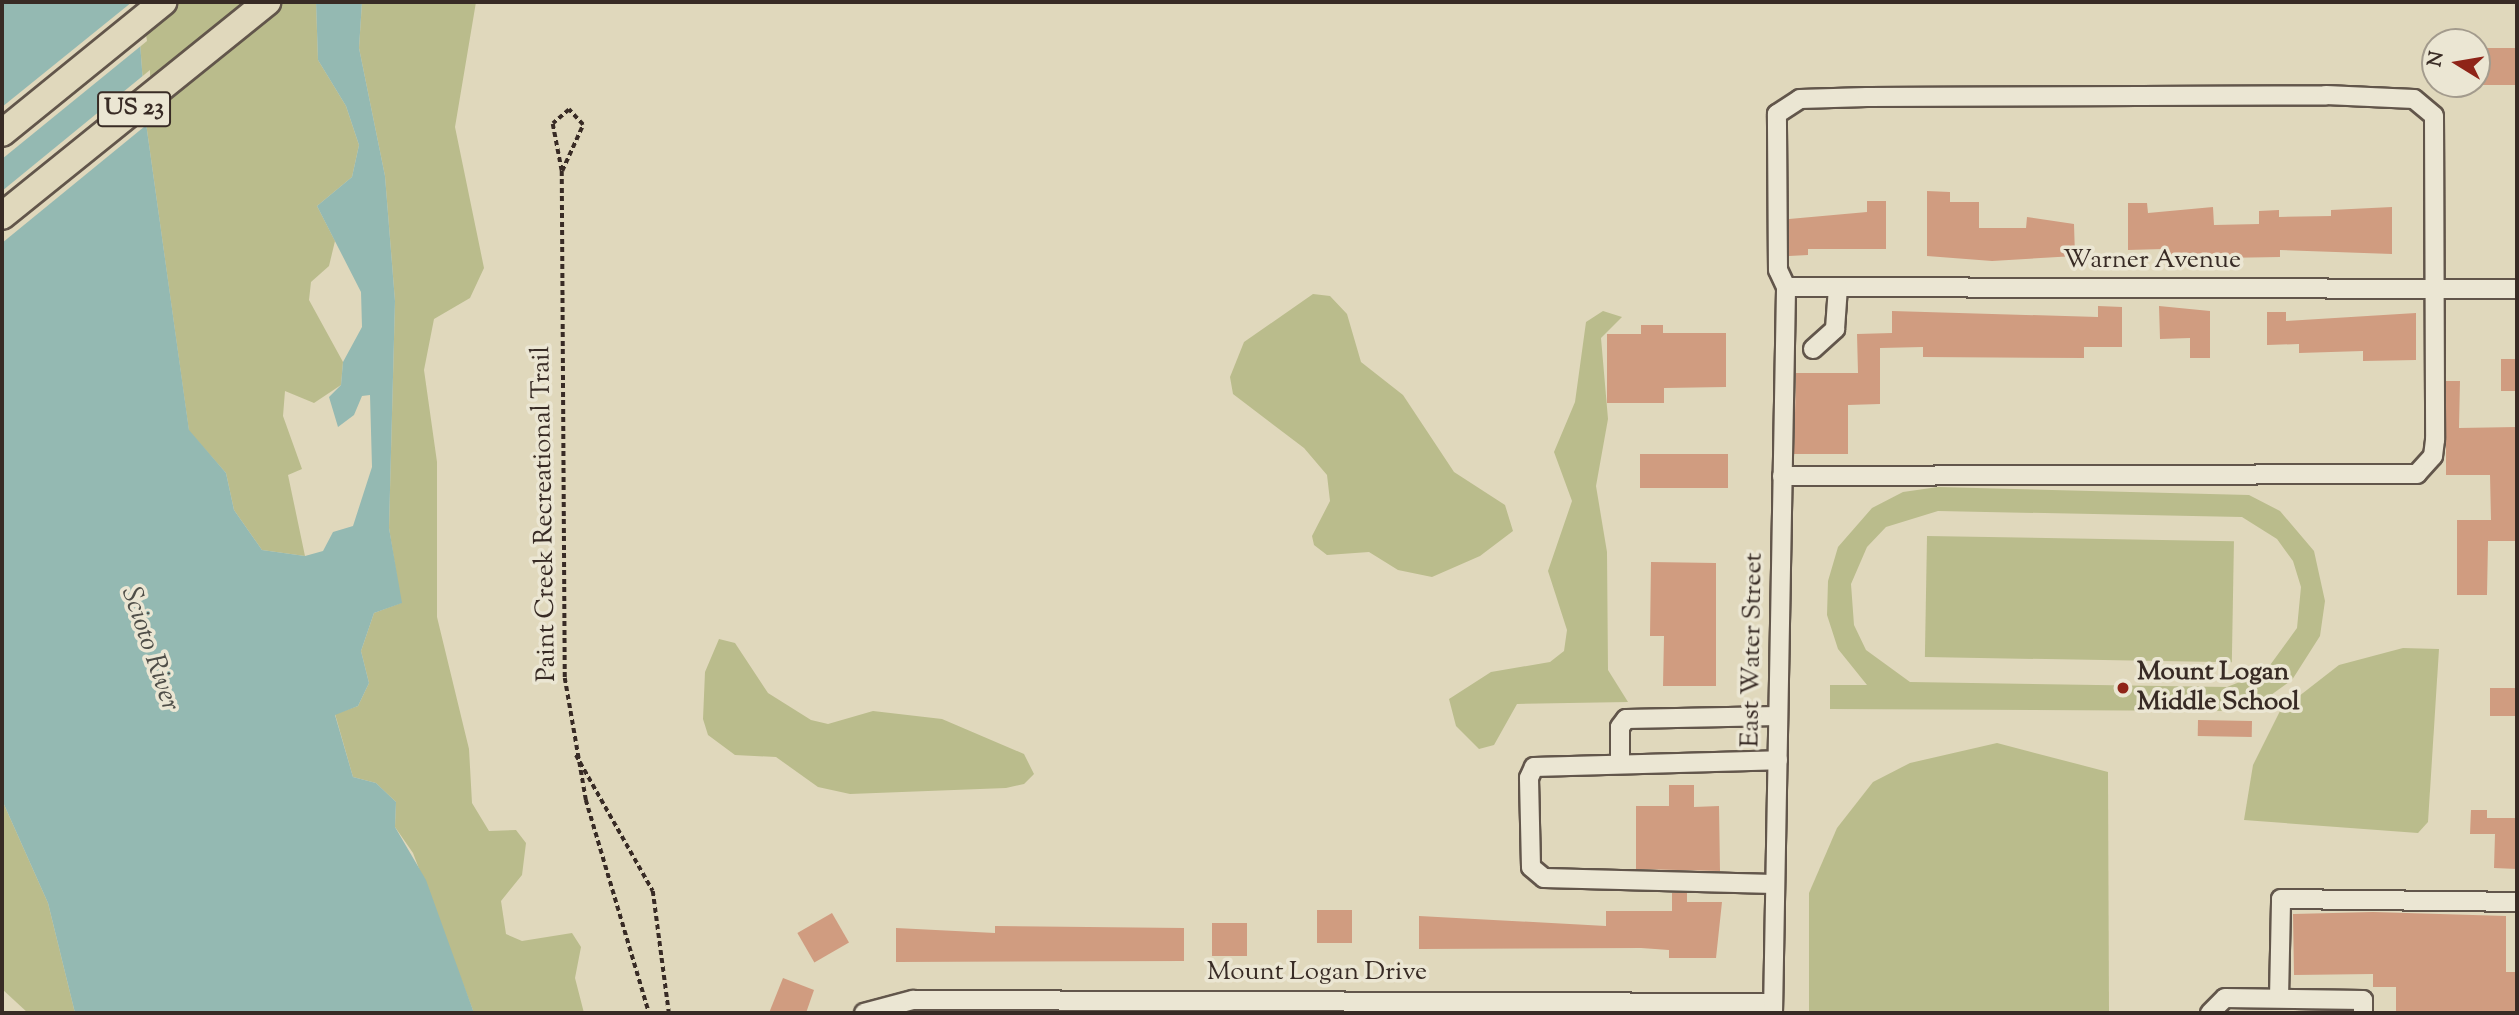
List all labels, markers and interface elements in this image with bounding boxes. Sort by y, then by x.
north arrow [2421,28,2491,98]
text: N [2422,49,2452,69]
road number: US 23 [96,88,172,130]
street label: Warner Avenue [2063,245,2241,277]
street label: Paint Creek Recreational Trail [526,346,564,682]
street label: East Water Street [1736,552,1770,748]
water label: Scioto River [113,583,187,715]
place label: Mount Logan Middle School [2137,657,2300,718]
marker: Mount Logan Middle School [2115,680,2131,696]
street label: Mount Logan Drive [1207,957,1427,989]

